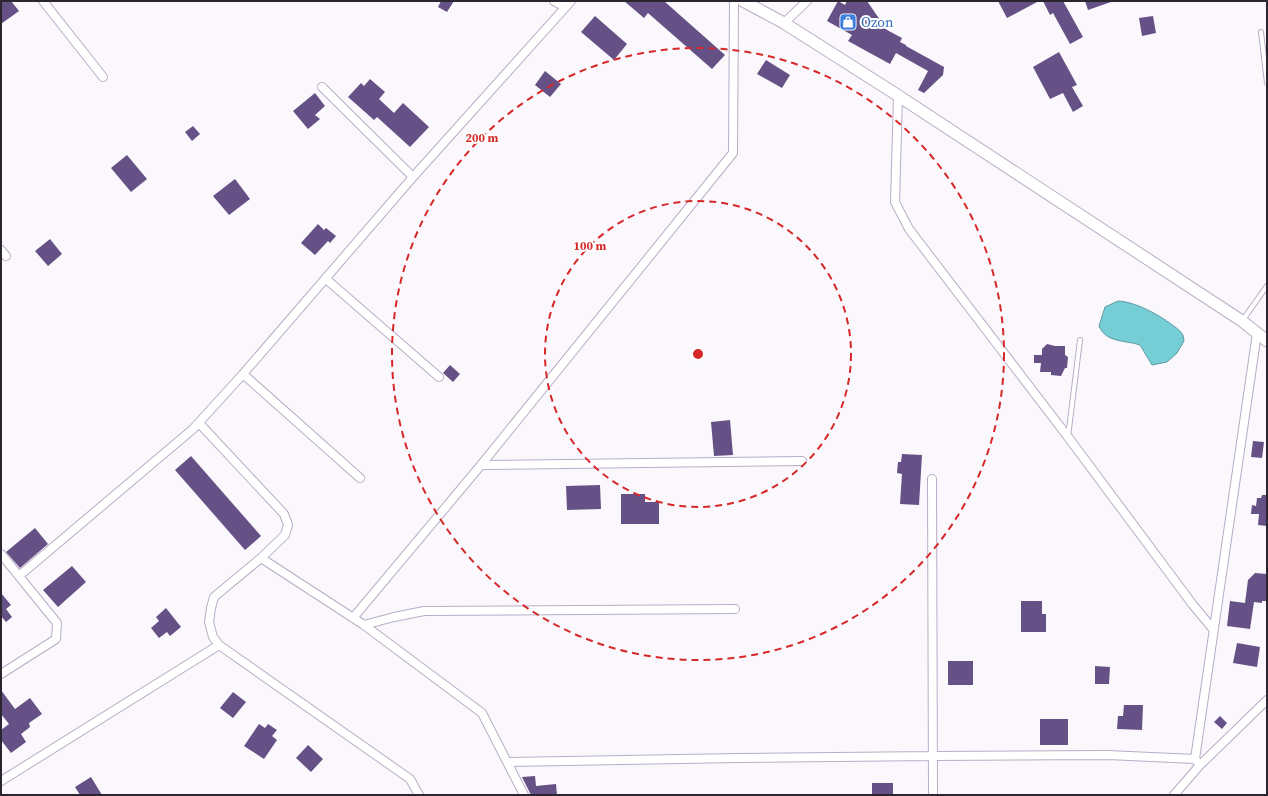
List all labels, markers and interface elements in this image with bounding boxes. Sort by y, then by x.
shop icon: Ozon [838,12,858,32]
place label: Ozon [861,12,894,32]
text: 200 m [466,130,499,146]
text: 100 m [574,238,607,254]
centre of rings [691,347,705,361]

